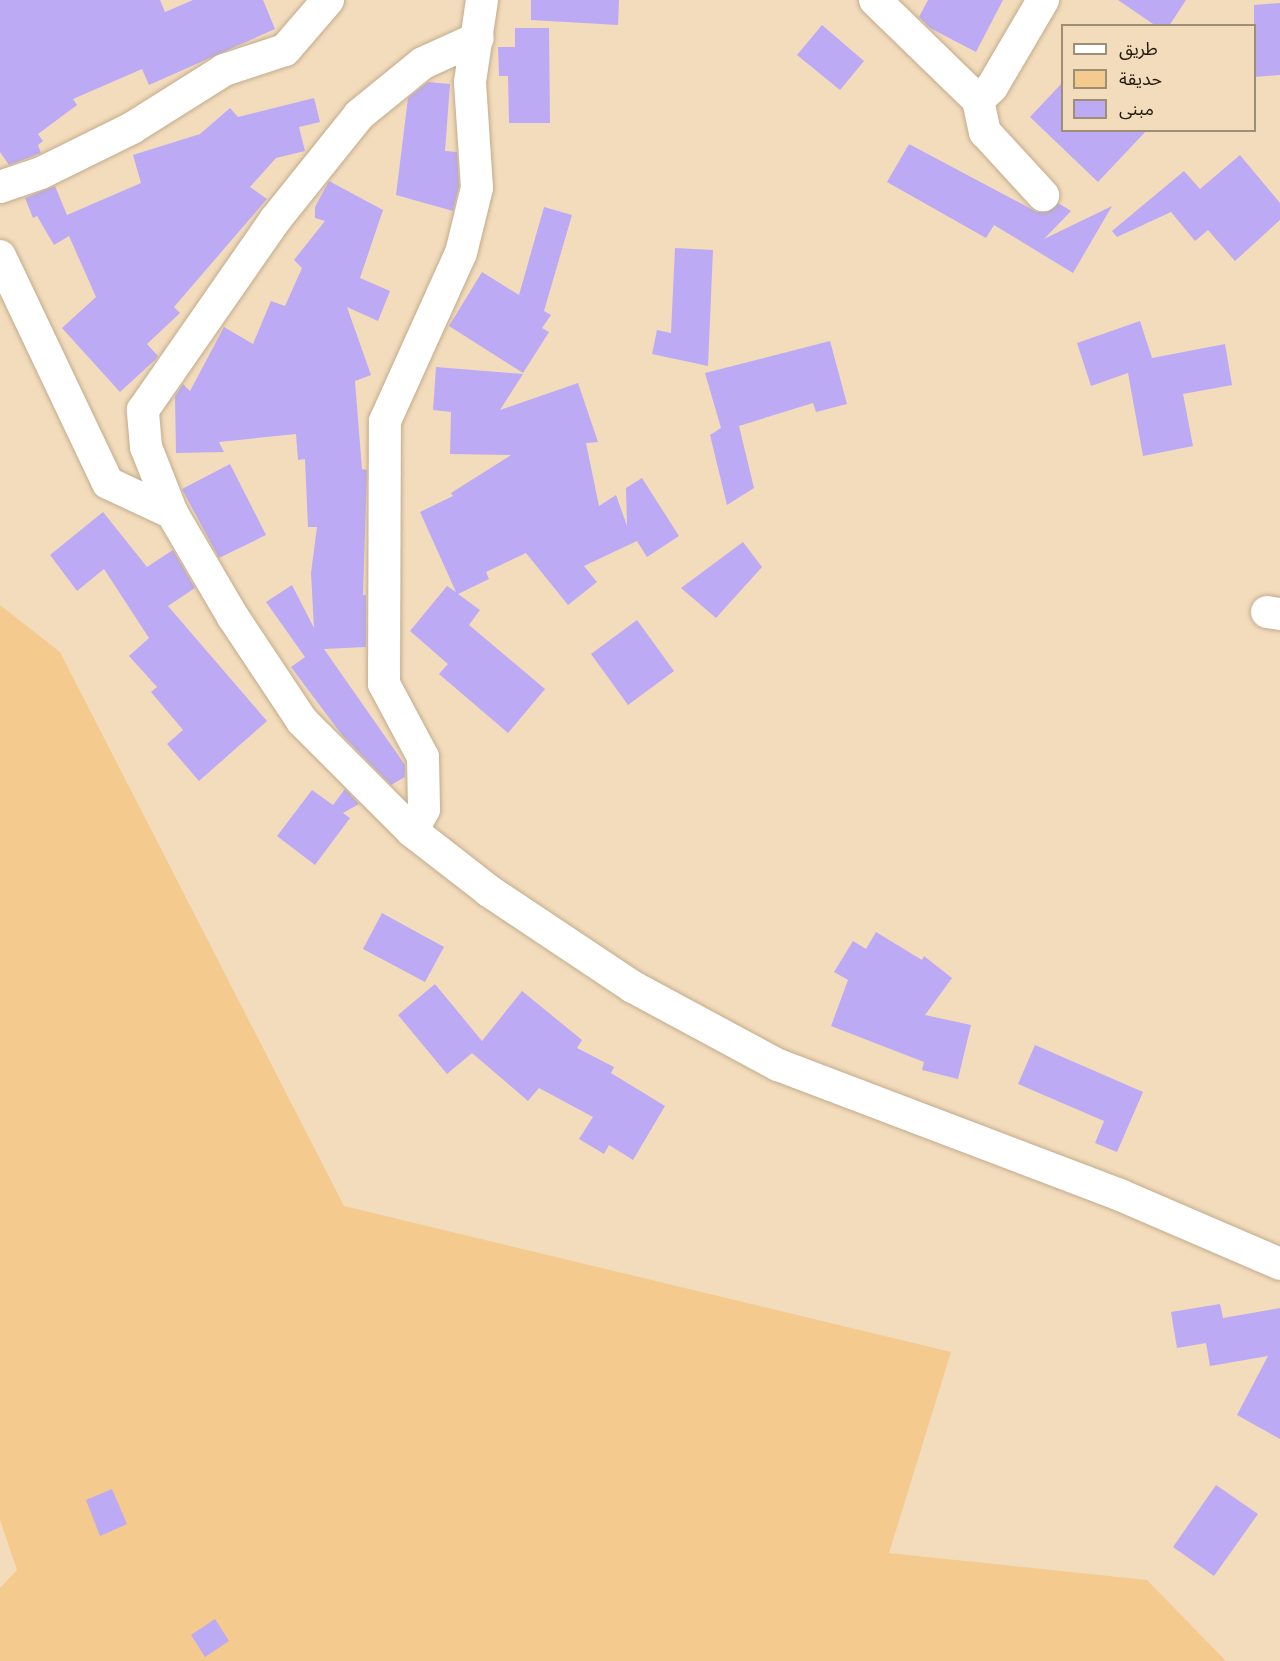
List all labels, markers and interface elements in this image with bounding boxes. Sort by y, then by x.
legend [1061,24,1256,132]
text: طريق [1119,36,1158,61]
text: حديقة [1119,66,1162,91]
text: مبنى [1119,96,1154,121]

